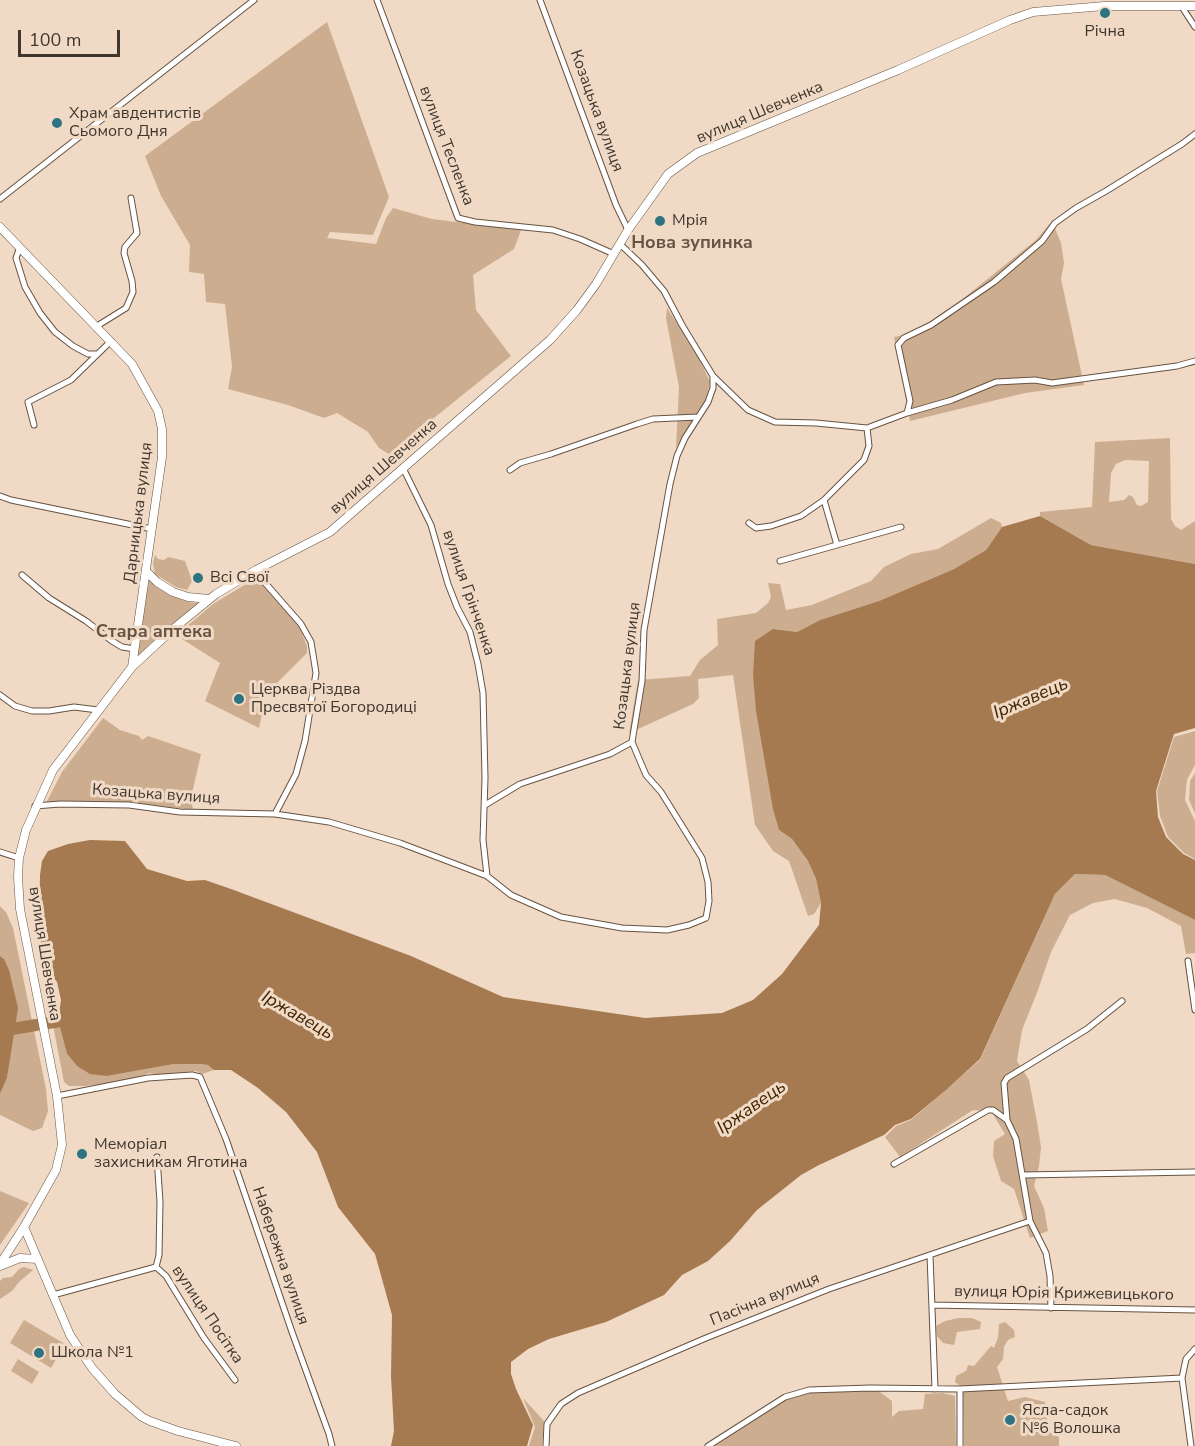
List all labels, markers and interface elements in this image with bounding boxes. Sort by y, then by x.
marker: Річна [1098,6,1112,20]
scale bar [21,18,123,56]
place label: Річна [1085,22,1125,42]
text: 100 m [29,28,81,52]
street label: Козацька вулиця [565,47,627,175]
street label: вулиця Шевченка [694,78,826,148]
street label: вулиця Тесленка [414,84,478,208]
place label: Храм авдентистів Сьомого Дня [69,104,201,142]
marker: Храм авдентистів Сьомого Дня [50,116,64,130]
place label: Мрія [672,211,708,231]
marker: Мрія [653,214,667,228]
district label: Нова зупинка [631,233,753,255]
street label: вулиця Шевченка [326,415,442,519]
street label: Дарницька вулиця [121,441,157,585]
street label: вулиця Грінченка [438,528,498,658]
place label: Всі Свої [210,568,269,588]
marker: Всі Свої [191,571,205,585]
street label: Козацька вулиця [611,601,645,731]
district label: Стара аптека [96,622,212,644]
water label: Іржавець [990,674,1072,724]
place label: Церква Різдва Пресвятої Богородиці [251,680,417,718]
marker: Церква Різдва Пресвятої Богородиці [232,692,246,706]
street label: Козацька вулиця [91,781,221,809]
street label: вулиця Шевченка [24,885,64,1023]
water label: Іржавець [257,987,337,1045]
water label: Іржавець [713,1076,791,1140]
place label: Меморіал захисникам Яготина [94,1135,248,1173]
marker: Меморіал захисникам Яготина [75,1147,89,1161]
street label: Набережна вулиця [247,1184,313,1328]
street label: вулиця Посітка [167,1262,247,1368]
street label: Пасічна вулиця [707,1269,823,1331]
street label: вулиця Юрія Крижевицького [954,1282,1174,1306]
place label: Школа №1 [51,1343,134,1363]
marker: Школа №1 [32,1346,46,1360]
place label: Ясла-садок №6 Волошка [1022,1401,1121,1439]
marker: Ясла-садок №6 Волошка [1003,1413,1017,1427]

